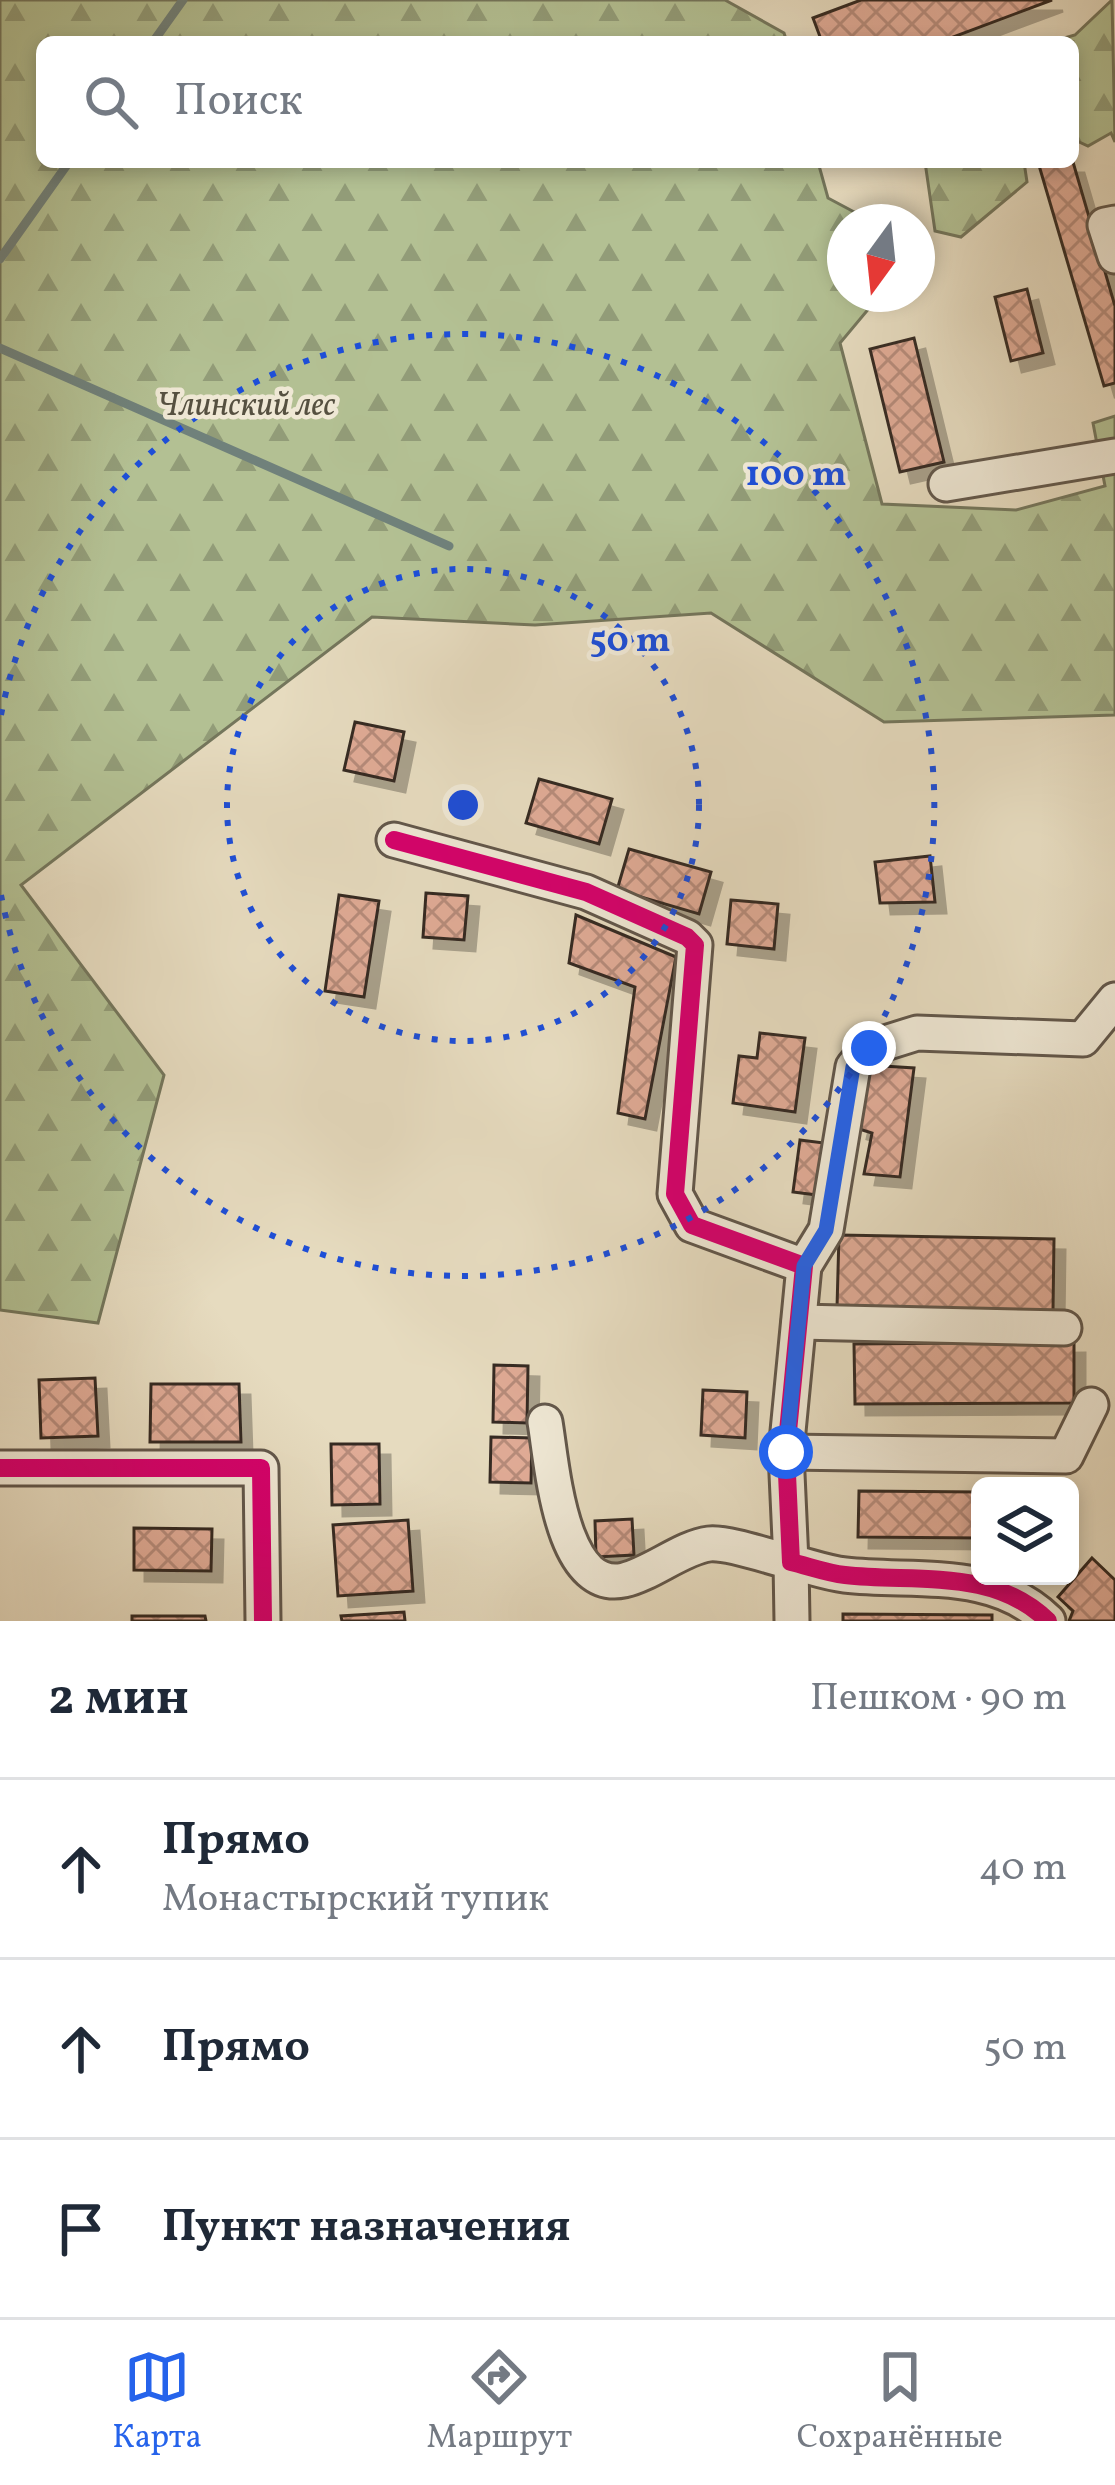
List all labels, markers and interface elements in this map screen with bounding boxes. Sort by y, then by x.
search box [36,36,1079,168]
icon: search [78,69,144,135]
text: Поиск [174,71,303,134]
north arrow [827,204,935,312]
park label: Члинский лес [156,384,336,430]
text: 100 m [745,451,847,501]
text: 50 m [589,617,671,667]
centre of rings [442,784,484,826]
route end [842,1021,896,1075]
route start [759,1425,813,1479]
map controls [971,1477,1079,1585]
button: layers [971,1477,1079,1585]
text: 2 мин [48,1664,189,1735]
text: Пешком · 90 m [810,1672,1067,1726]
text: Прямо [162,1810,310,1873]
icon: ahead [48,1836,114,1902]
text: 40 m [979,1842,1067,1896]
text: Монастырский тупик [162,1873,549,1927]
icon: ahead [48,2016,114,2082]
text: Прямо [162,2017,310,2080]
text: 50 m [983,2022,1067,2076]
icon: arrive [48,2196,114,2262]
text: Пункт назначения [162,2197,571,2260]
tab: Карта [112,2344,202,2462]
tab: Маршрут [427,2344,572,2462]
tab: Сохранённые [797,2344,1003,2462]

